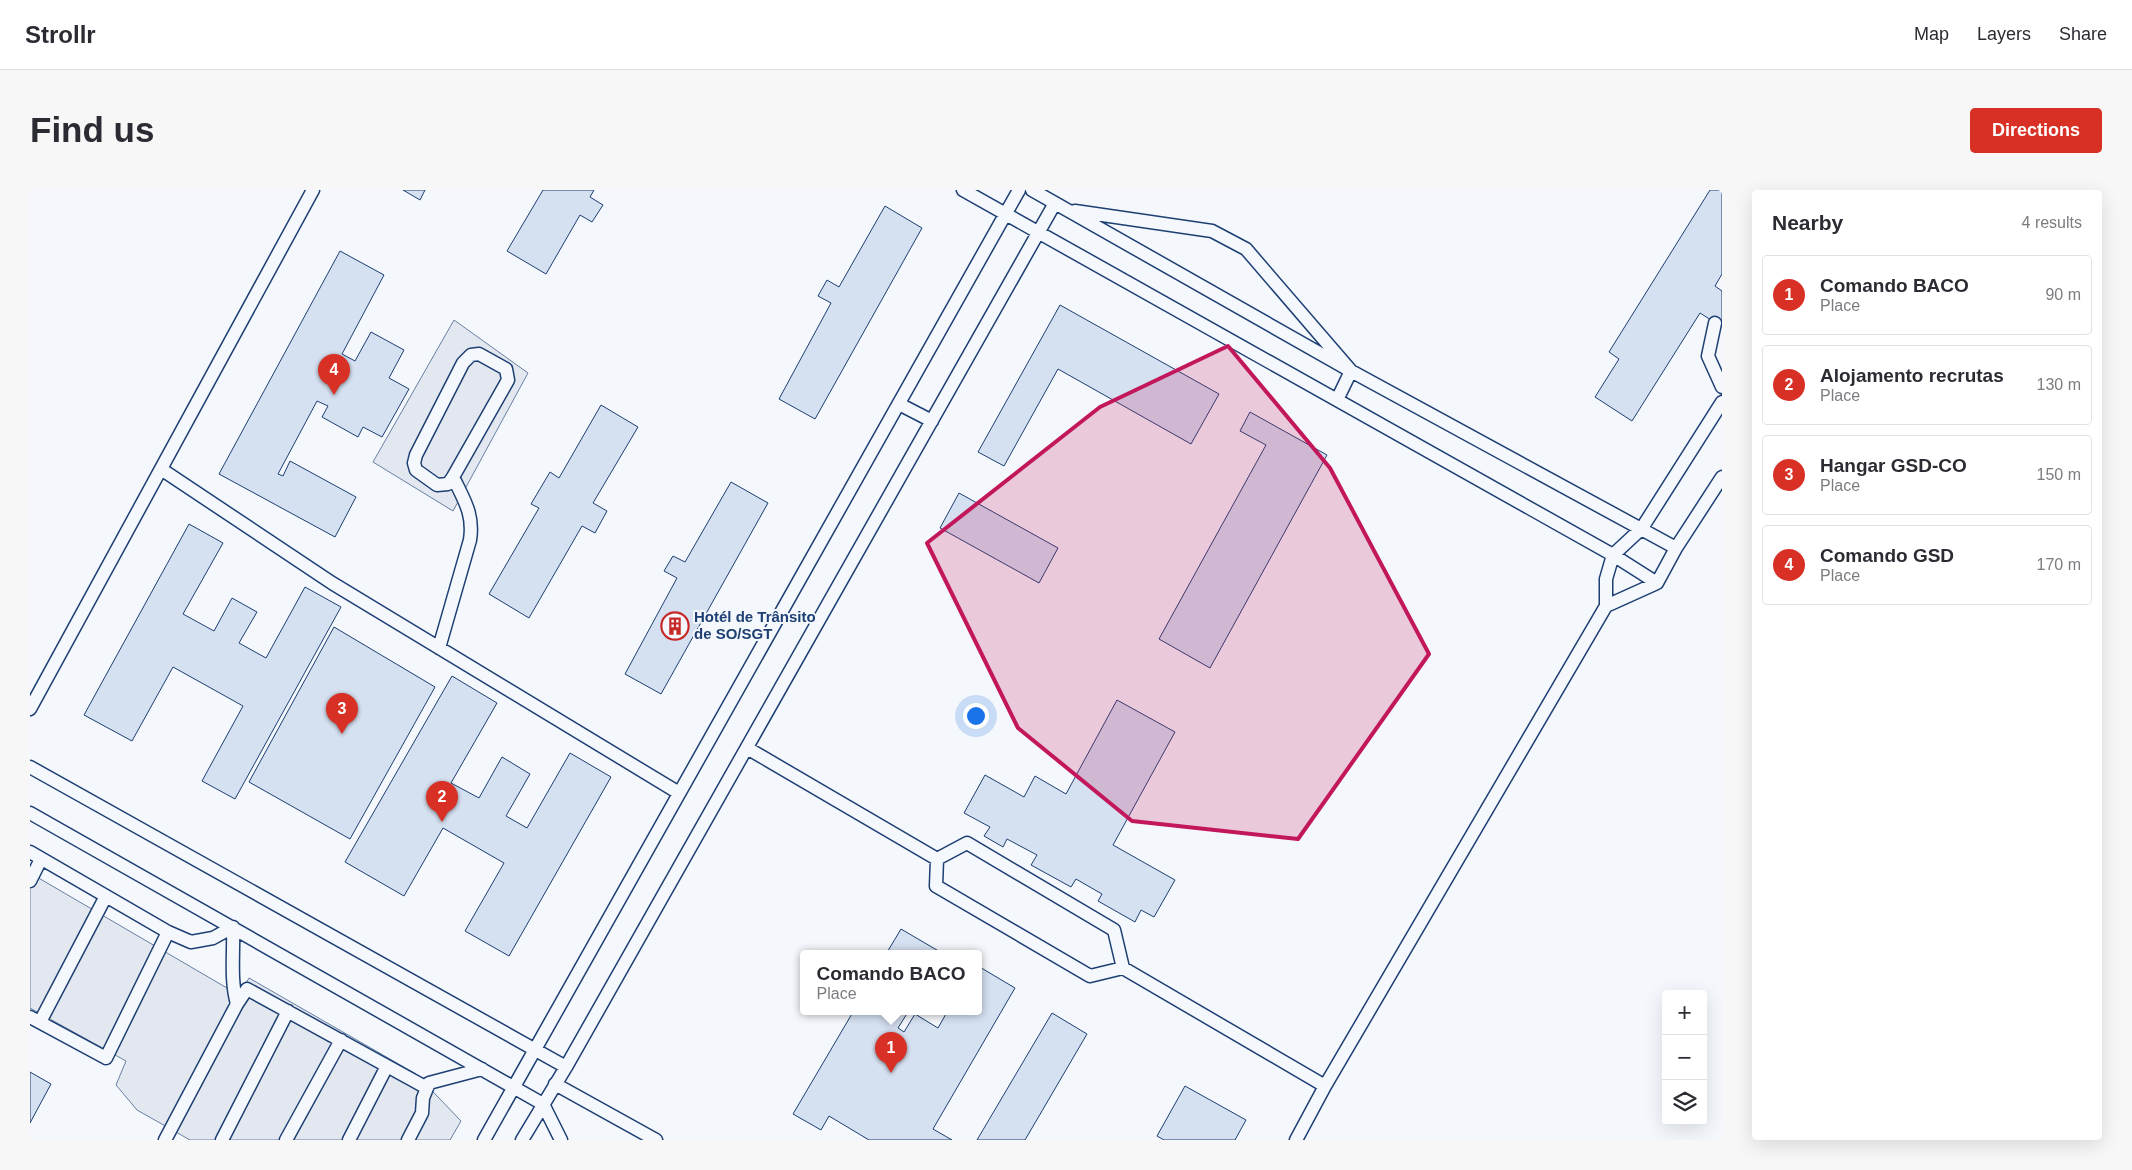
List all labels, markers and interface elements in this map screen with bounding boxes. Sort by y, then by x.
text: Strollr [25,21,96,48]
text: Map [1914,24,1949,44]
text: Layers [1977,24,2031,44]
text: Share [2059,24,2107,44]
button: Directions [1970,108,2102,153]
text: Find us [30,110,154,149]
text: Nearby [1772,211,1843,234]
text: 4 results [2022,214,2082,231]
text: Comando BACO [1820,275,1969,296]
text: 1 [1785,286,1793,303]
text: 90 m [2045,286,2081,303]
text: Place [1820,297,1860,314]
pin: 4 [318,354,350,395]
text: Alojamento recrutas [1820,365,2004,386]
text: 2 [1785,376,1793,393]
text: 130 m [2037,376,2081,393]
text: Place [1820,387,1860,404]
text: Hangar GSD-CO [1820,455,1967,476]
text: 3 [1785,466,1793,483]
text: 150 m [2037,466,2081,483]
text: Place [1820,477,1860,494]
text: Comando GSD [1820,545,1954,566]
text: 4 [1785,556,1793,573]
text: 170 m [2037,556,2081,573]
text: Place [1820,567,1860,584]
place label: Hotél de Trânsito de SO/SGT [694,608,816,642]
building icon: Hotél de Trânsito de SO/SGT [660,611,690,641]
pin: 3 [326,693,358,734]
your location [963,703,989,729]
pin: 2 [426,781,458,822]
popup [800,950,982,1015]
text: Comando BACO [817,963,965,984]
text: Place [817,985,857,1002]
map controls [1662,990,1707,1125]
button: + [1662,990,1707,1035]
pin: 1 [875,1032,907,1073]
button: − [1662,1035,1707,1080]
button: layers [1662,1080,1707,1125]

